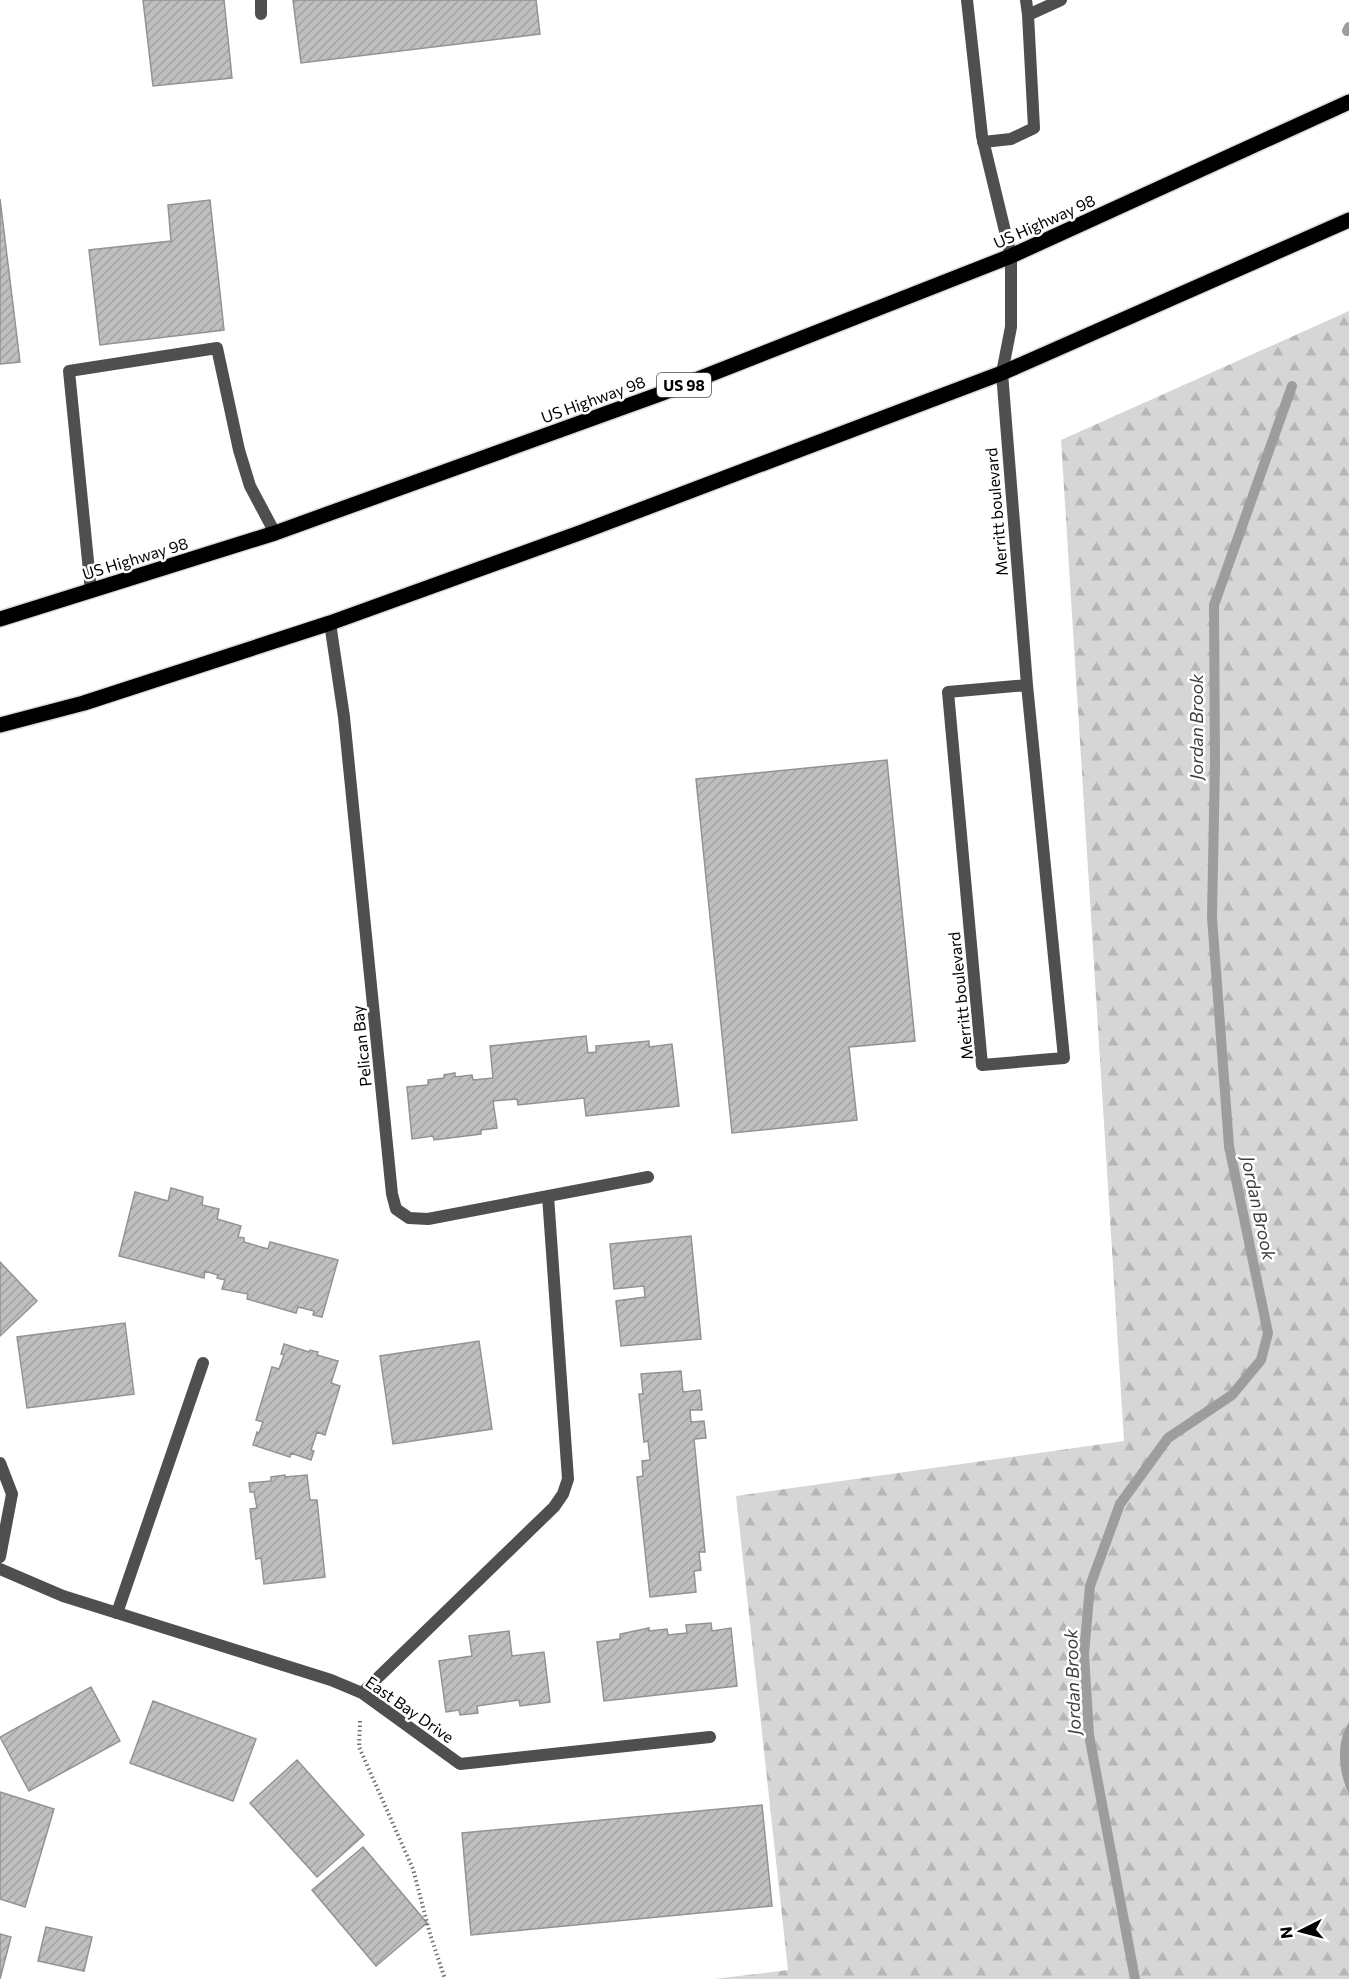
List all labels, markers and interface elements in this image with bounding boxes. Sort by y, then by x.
street label: US Highway 98 [990,190,1098,252]
street label: US Highway 98 [538,371,648,427]
road number: US 98 [657,373,711,397]
street label: Merritt boulevard [981,447,1011,577]
street label: US Highway 98 [80,533,190,583]
water label: Jordan Brook [1185,673,1207,782]
street label: Merritt boulevard [944,931,976,1061]
street label: Pelican Bay [347,1004,375,1088]
water label: Jordan Brook [1237,1152,1281,1263]
water label: Jordan Brook [1059,1627,1085,1737]
street label: East Bay Drive [362,1672,458,1746]
north arrow [1271,1901,1331,1961]
text: N [1276,1926,1296,1940]

